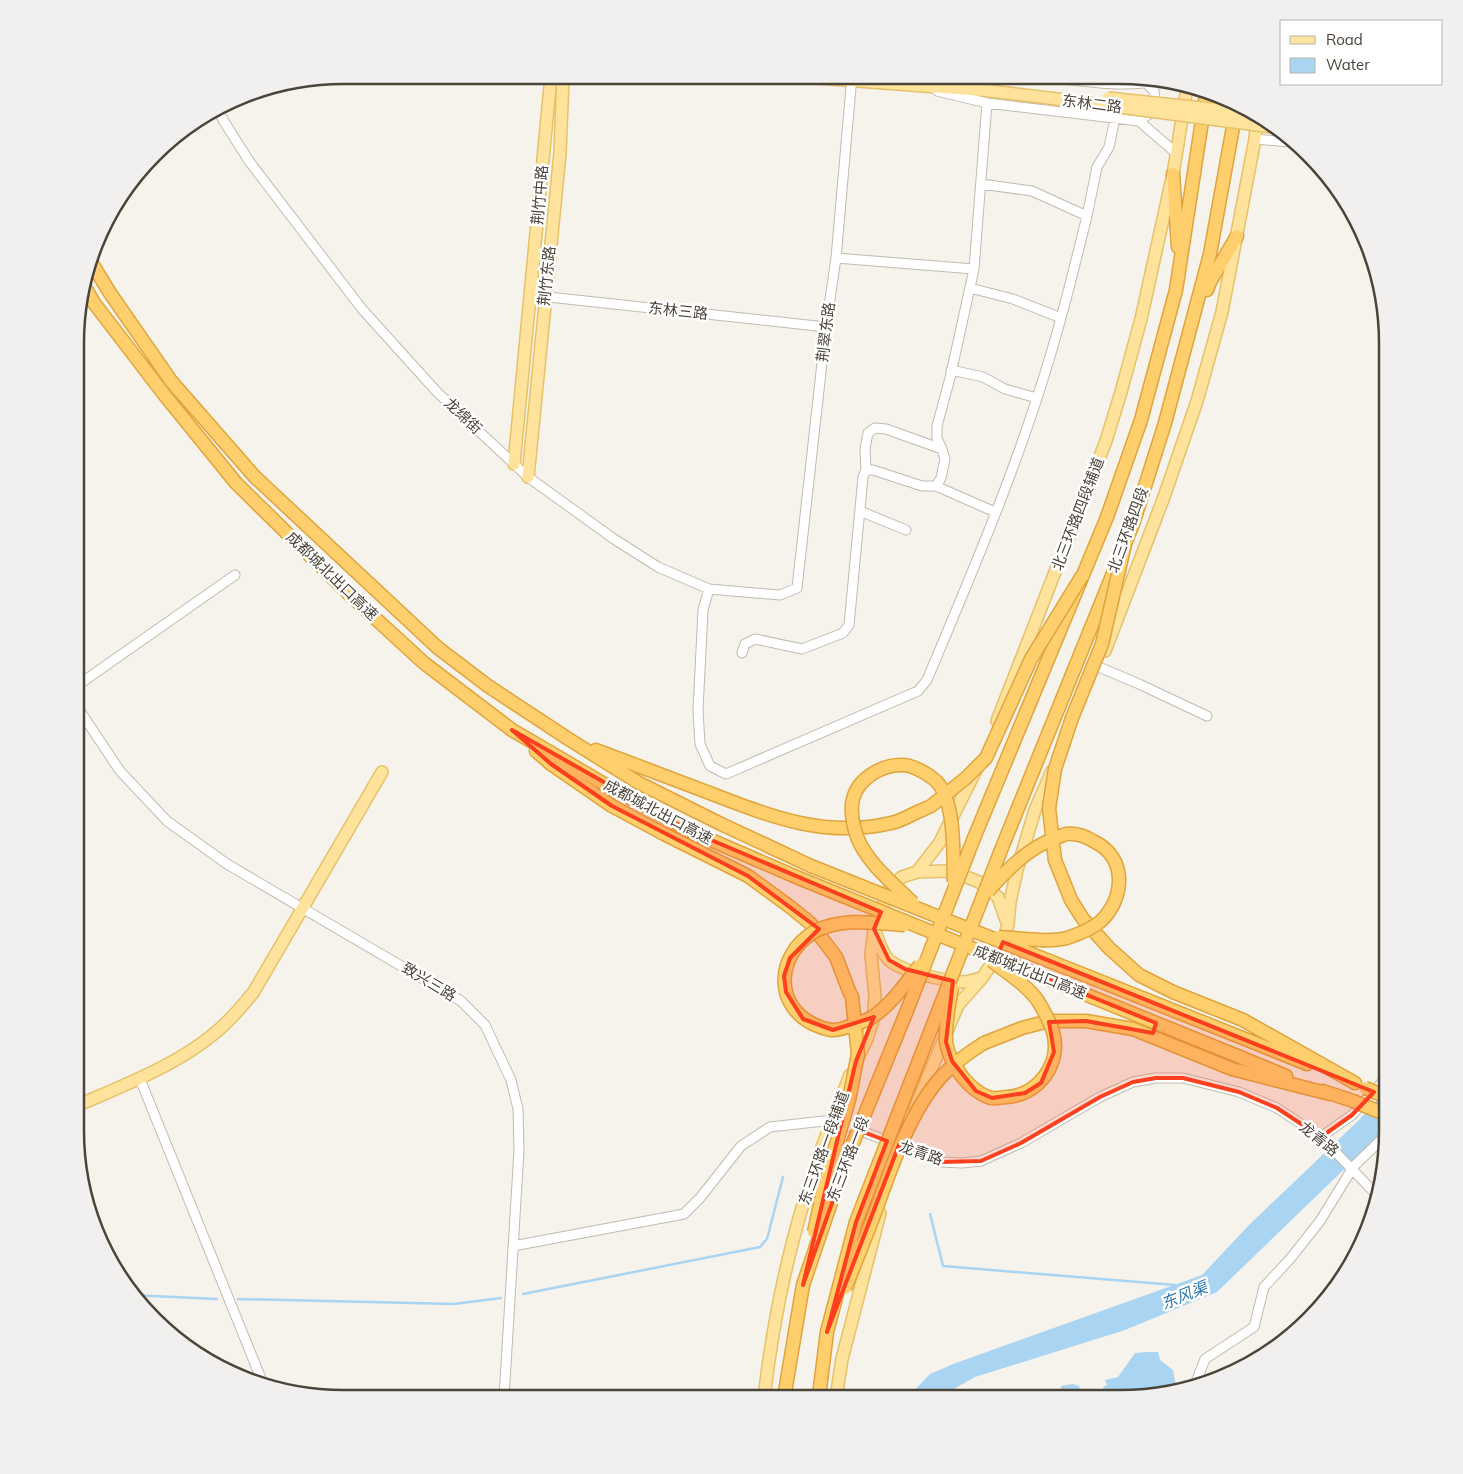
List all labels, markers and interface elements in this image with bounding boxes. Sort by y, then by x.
legend [1280,20,1443,85]
text: Road [1326,30,1363,49]
text: Water [1326,55,1370,74]
street label: 东林二路 [1061,90,1123,117]
street label: 荆竹中路 [527,164,552,226]
street label: 荆竹东路 [534,245,559,307]
street label: 东林三路 [647,298,709,323]
street label: 荆翠东路 [812,301,839,363]
street label: 龙绵街 [440,393,486,438]
street label: 北三环路四段辅道 [1047,454,1108,573]
street label: 北三环路四段 [1103,484,1152,575]
street label: 成都城北出口高速 [283,527,382,624]
street label: 成都城北出口高速 [601,775,716,848]
street label: 成都城北出口高速 [971,940,1089,1003]
street label: 致兴三路 [399,958,460,1005]
street label: 东三环路一段辅道 [795,1089,853,1207]
street label: 东三环路一段 [823,1114,873,1204]
street label: 龙青路 [1296,1117,1343,1160]
street label: 龙青路 [897,1136,946,1169]
water label: 东风渠 [1158,1276,1212,1313]

